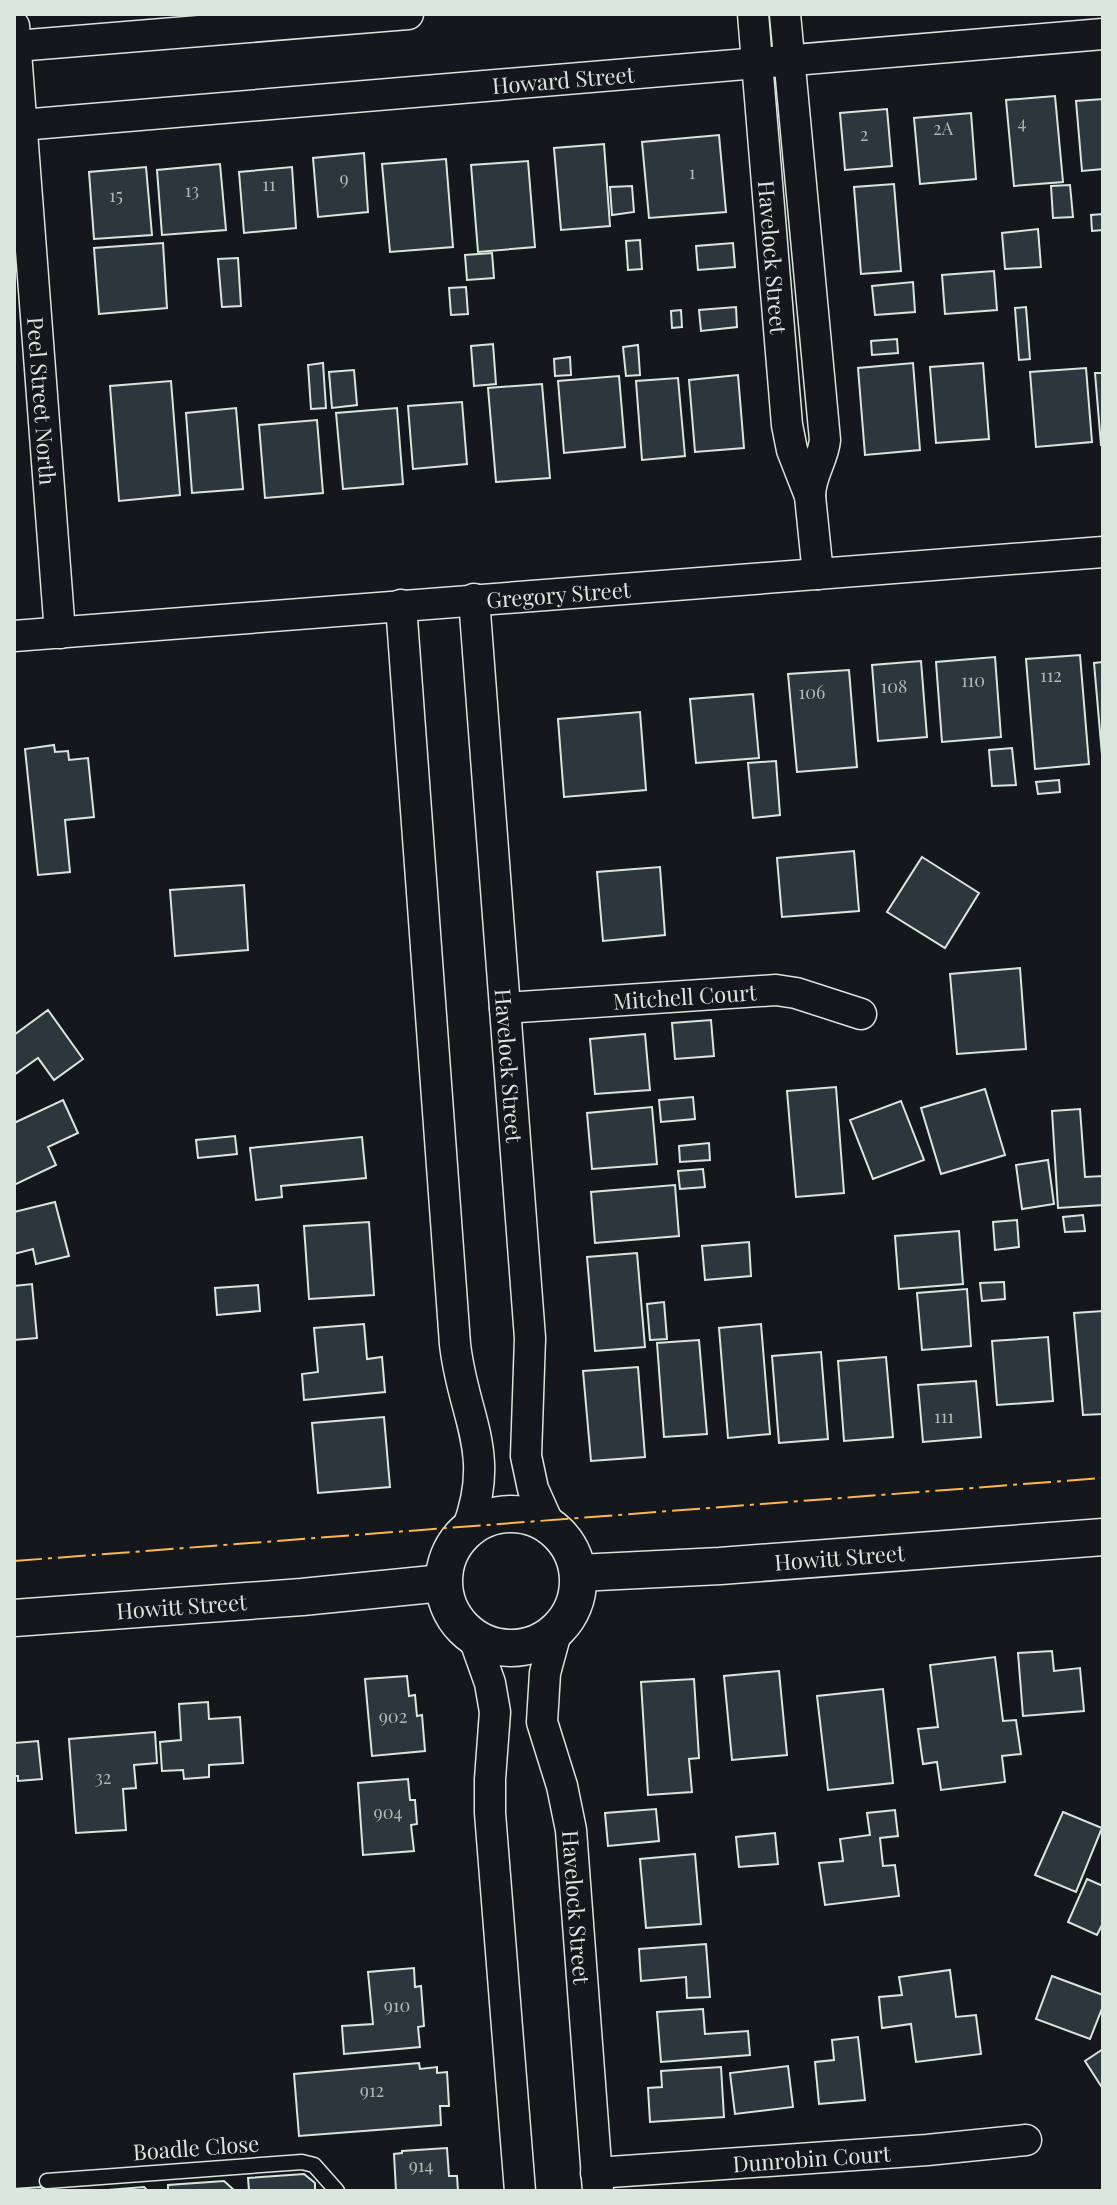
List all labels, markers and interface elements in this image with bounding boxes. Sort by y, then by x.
street label: Howard Street [491,58,637,100]
house number: 4 [1018,110,1027,134]
house number: 2A [933,116,954,140]
house number: 2 [860,122,868,146]
house number: 1 [689,160,696,184]
house number: 9 [339,166,349,190]
house number: 11 [262,172,276,196]
house number: 13 [185,178,199,202]
street label: Havelock Street [752,179,795,337]
house number: 15 [109,183,123,207]
street label: Peel Street North [21,316,64,486]
street label: Gregory Street [485,573,633,615]
house number: 112 [1040,663,1062,687]
house number: 110 [961,668,985,692]
house number: 108 [881,674,907,698]
house number: 106 [799,680,825,704]
street label: Mitchell Court [612,976,759,1016]
street label: Havelock Street [489,988,530,1145]
house number: 111 [934,1404,954,1428]
street label: Howitt Street [773,1537,907,1577]
street label: Howitt Street [115,1586,249,1625]
house number: 902 [379,1704,407,1728]
house number: 32 [95,1765,111,1789]
house number: 904 [374,1800,403,1824]
street label: Havelock Street [556,1829,598,1986]
house number: 910 [384,1993,410,2017]
house number: 912 [360,2078,384,2102]
street label: Boadle Close [132,2128,260,2166]
street label: Dunrobin Court [731,2137,893,2178]
house number: 914 [409,2153,433,2177]

